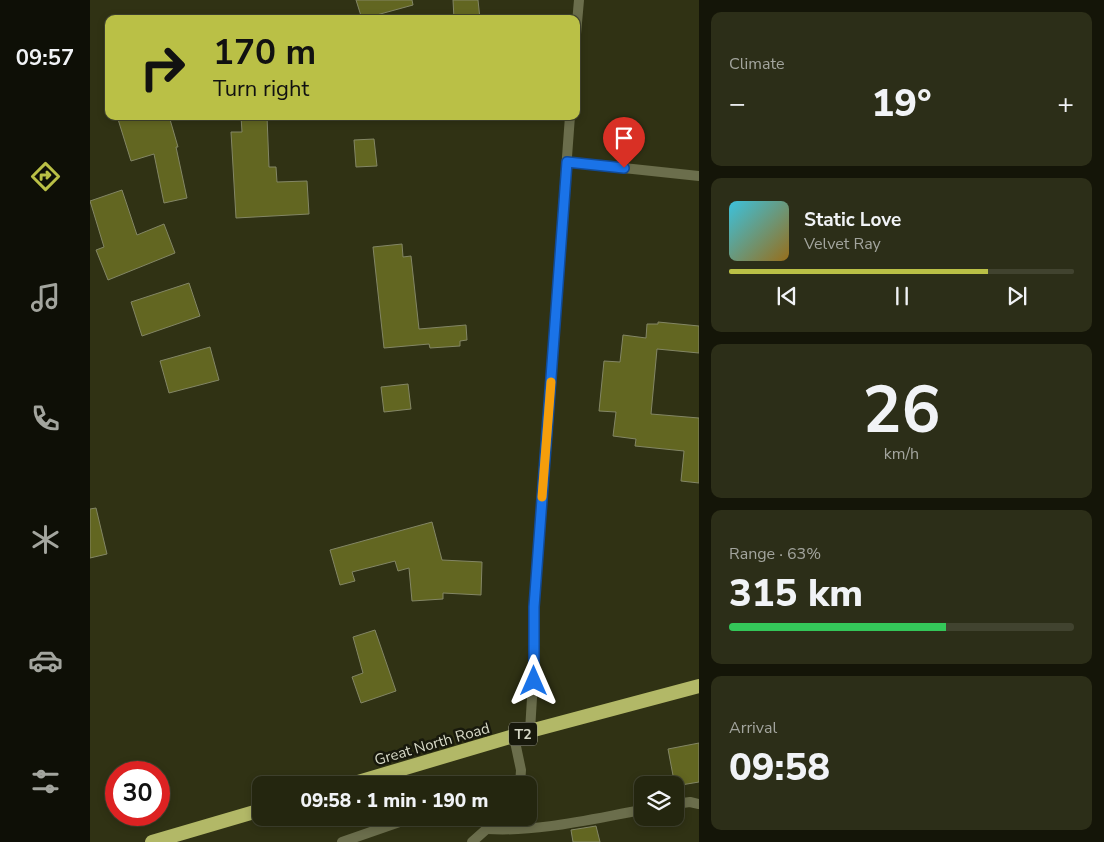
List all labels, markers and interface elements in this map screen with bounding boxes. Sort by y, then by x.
text: 170 m [213,29,316,76]
icon: right [130,35,195,100]
text: 09:57 [16,43,74,73]
text: Climate [729,53,784,75]
text: Turn right [213,74,309,104]
text: 19° [871,78,932,129]
text: − [729,85,746,123]
text: + [1057,85,1074,123]
pin [603,117,645,168]
icon: arrive [610,124,638,152]
icon: directions [28,159,63,194]
text: Static Love [804,207,901,233]
text: Velvet Ray [804,233,881,255]
icon: music [28,280,63,315]
icon: previous [773,282,801,310]
icon: pause [888,282,916,310]
icon: next [1003,282,1031,310]
text: 26 [862,366,941,455]
icon: phone [28,401,63,436]
text: km/h [884,443,919,465]
icon: climate [28,522,63,557]
text: Range · 63% [729,543,821,565]
text: 315 km [729,568,863,619]
icon: car [28,643,63,678]
position arrow [507,654,559,706]
text: Arrival [729,717,777,739]
street label: Great North Road [372,718,492,770]
road number: T2 [509,722,537,746]
text: 09:58 [729,742,830,793]
speed limit sign: 30 [105,761,170,826]
icon: filters [28,764,63,799]
map controls [634,776,684,826]
button: layers [634,776,684,826]
text: 09:58 · 1 min · 190 m [301,788,488,814]

